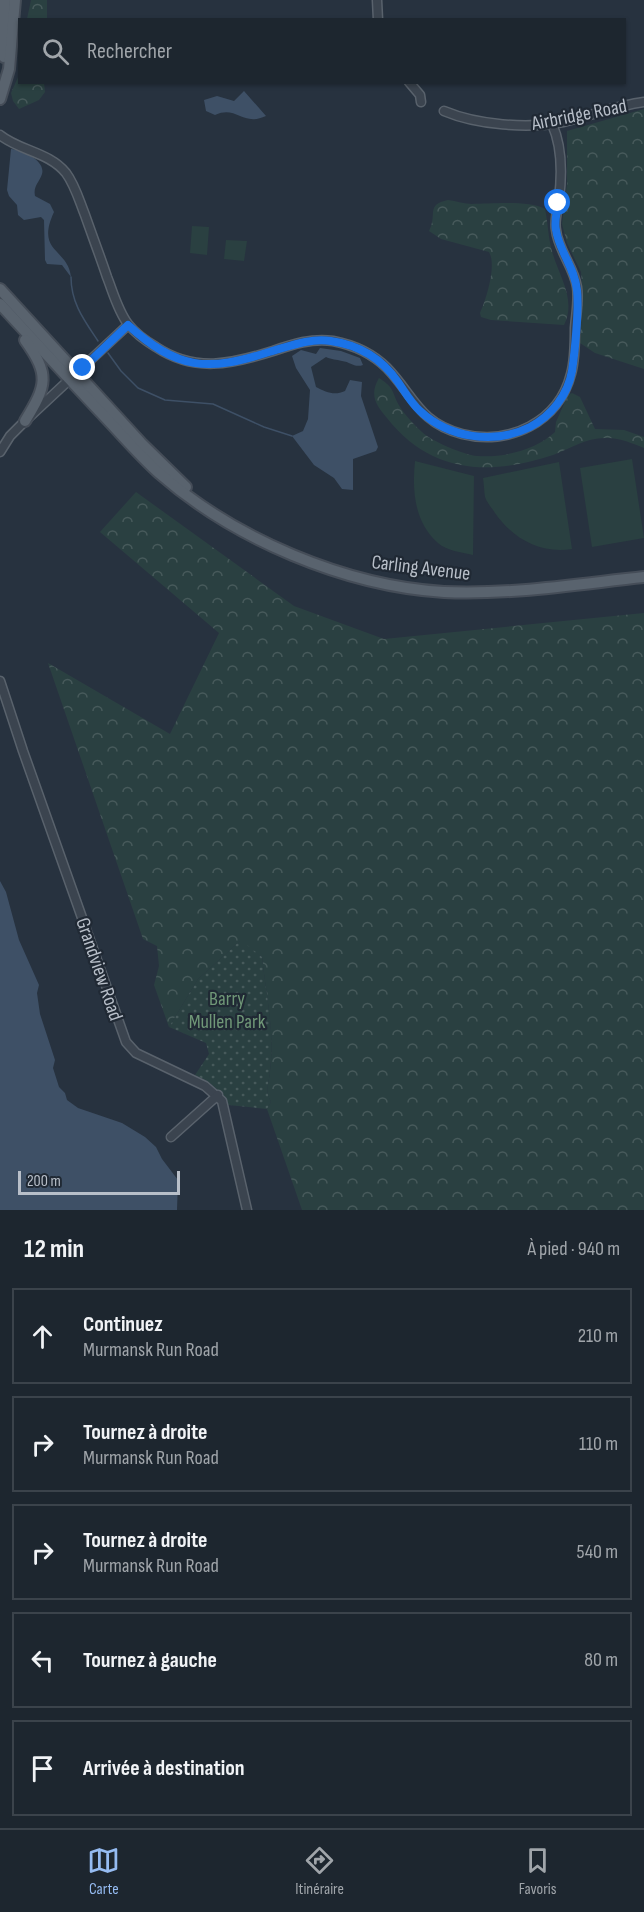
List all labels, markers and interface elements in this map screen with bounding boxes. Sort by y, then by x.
search box [18,18,626,84]
icon: search [39,35,72,68]
text: Rechercher [87,38,172,65]
street label: Airbridge Road [529,94,629,136]
route start [544,189,570,215]
route end [69,354,95,380]
street label: Carling Avenue [370,550,472,586]
street label: Grandview Road [70,915,128,1024]
park label: Barry Mullen Park [189,987,266,1034]
scale bar [18,1168,180,1196]
text: 200 m [27,1172,61,1191]
text: 12 min [24,1234,84,1265]
text: À pied · 940 m [527,1237,620,1261]
text: Continuez [83,1311,163,1338]
icon: ahead [26,1320,59,1353]
text: 210 m [578,1324,618,1348]
text: Murmansk Run Road [83,1338,219,1362]
text: Tournez à droite [83,1419,208,1446]
icon: right [26,1428,59,1461]
text: 110 m [579,1432,618,1456]
text: Murmansk Run Road [83,1446,219,1470]
text: Tournez à droite [83,1527,208,1554]
icon: right [26,1536,59,1569]
text: 540 m [577,1540,618,1564]
text: Murmansk Run Road [83,1554,219,1578]
icon: left [26,1644,59,1677]
text: Tournez à gauche [83,1647,217,1674]
text: 80 m [584,1648,618,1672]
icon: arrive [26,1752,59,1785]
text: Arrivée à destination [83,1755,245,1782]
tab: Carte [87,1844,120,1899]
tab: Itinéraire [295,1844,344,1899]
tab: Favoris [519,1844,557,1899]

